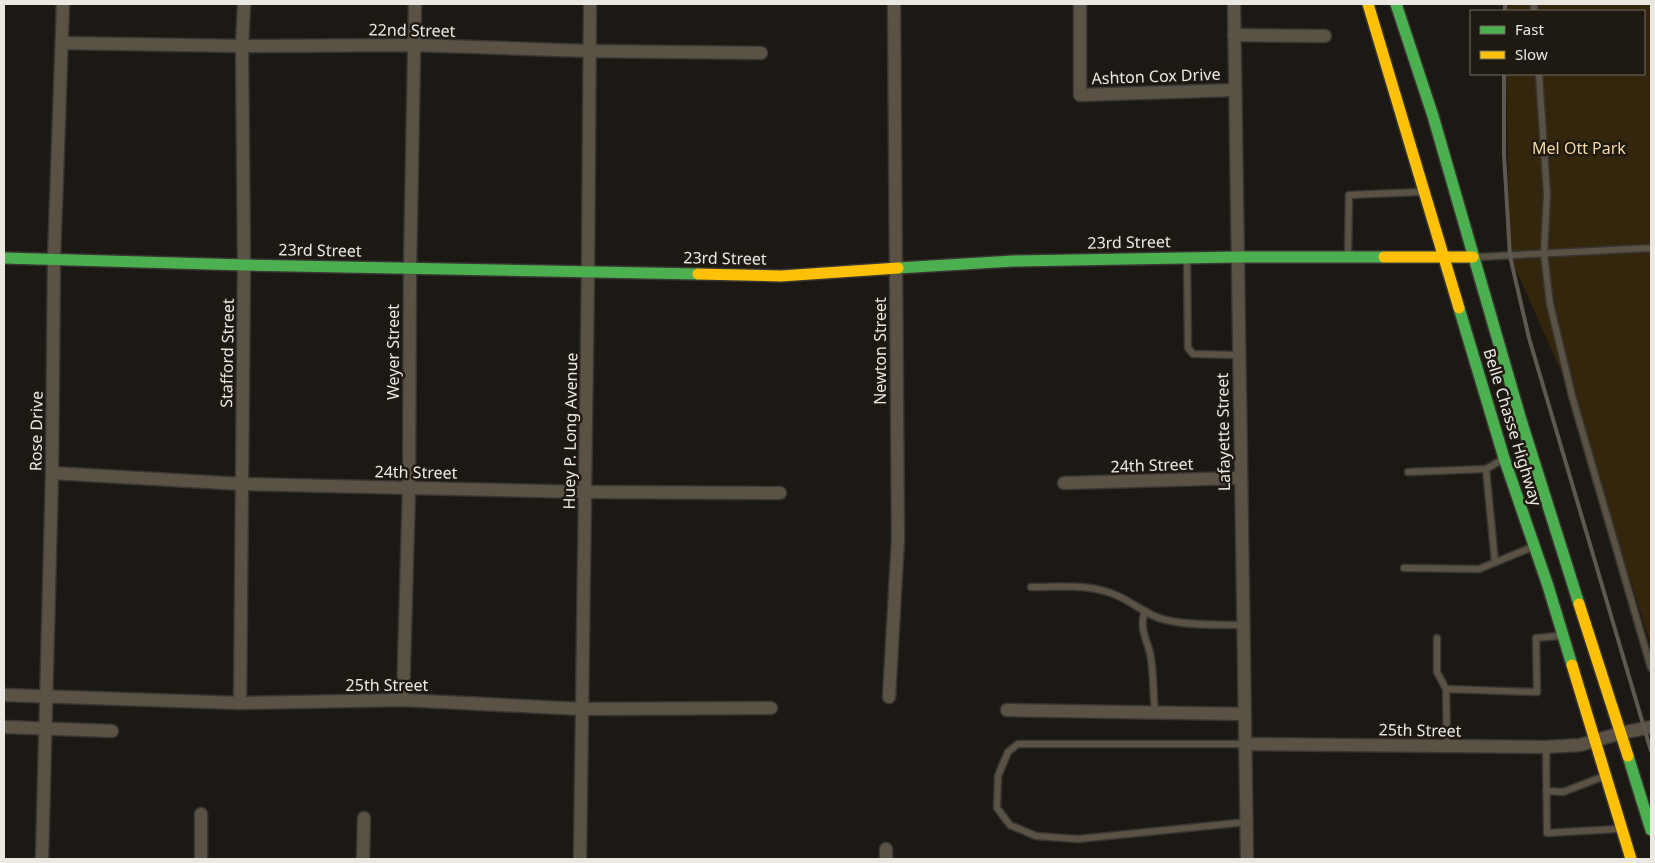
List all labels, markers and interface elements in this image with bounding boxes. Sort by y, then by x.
legend [1470,10,1645,75]
street label: 22nd Street [368,18,456,42]
text: Fast [1515,19,1544,39]
text: Slow [1515,44,1548,64]
street label: Ashton Cox Drive [1091,63,1221,89]
park label: Mel Ott Park [1532,137,1626,159]
street label: 23rd Street [1087,230,1171,254]
street label: 23rd Street [278,238,362,262]
street label: 23rd Street [683,246,767,270]
street label: Newton Street [869,297,891,405]
street label: Stafford Street [215,298,239,408]
street label: Weyer Street [382,304,404,400]
street label: Belle Chasse Highway [1479,345,1548,509]
street label: Huey P. Long Avenue [558,352,582,510]
street label: Lafayette Street [1211,372,1235,491]
street label: Rose Drive [24,391,48,471]
street label: 24th Street [1110,453,1194,477]
street label: 24th Street [374,460,458,484]
street label: 25th Street [346,674,429,696]
street label: 25th Street [1378,718,1462,742]

